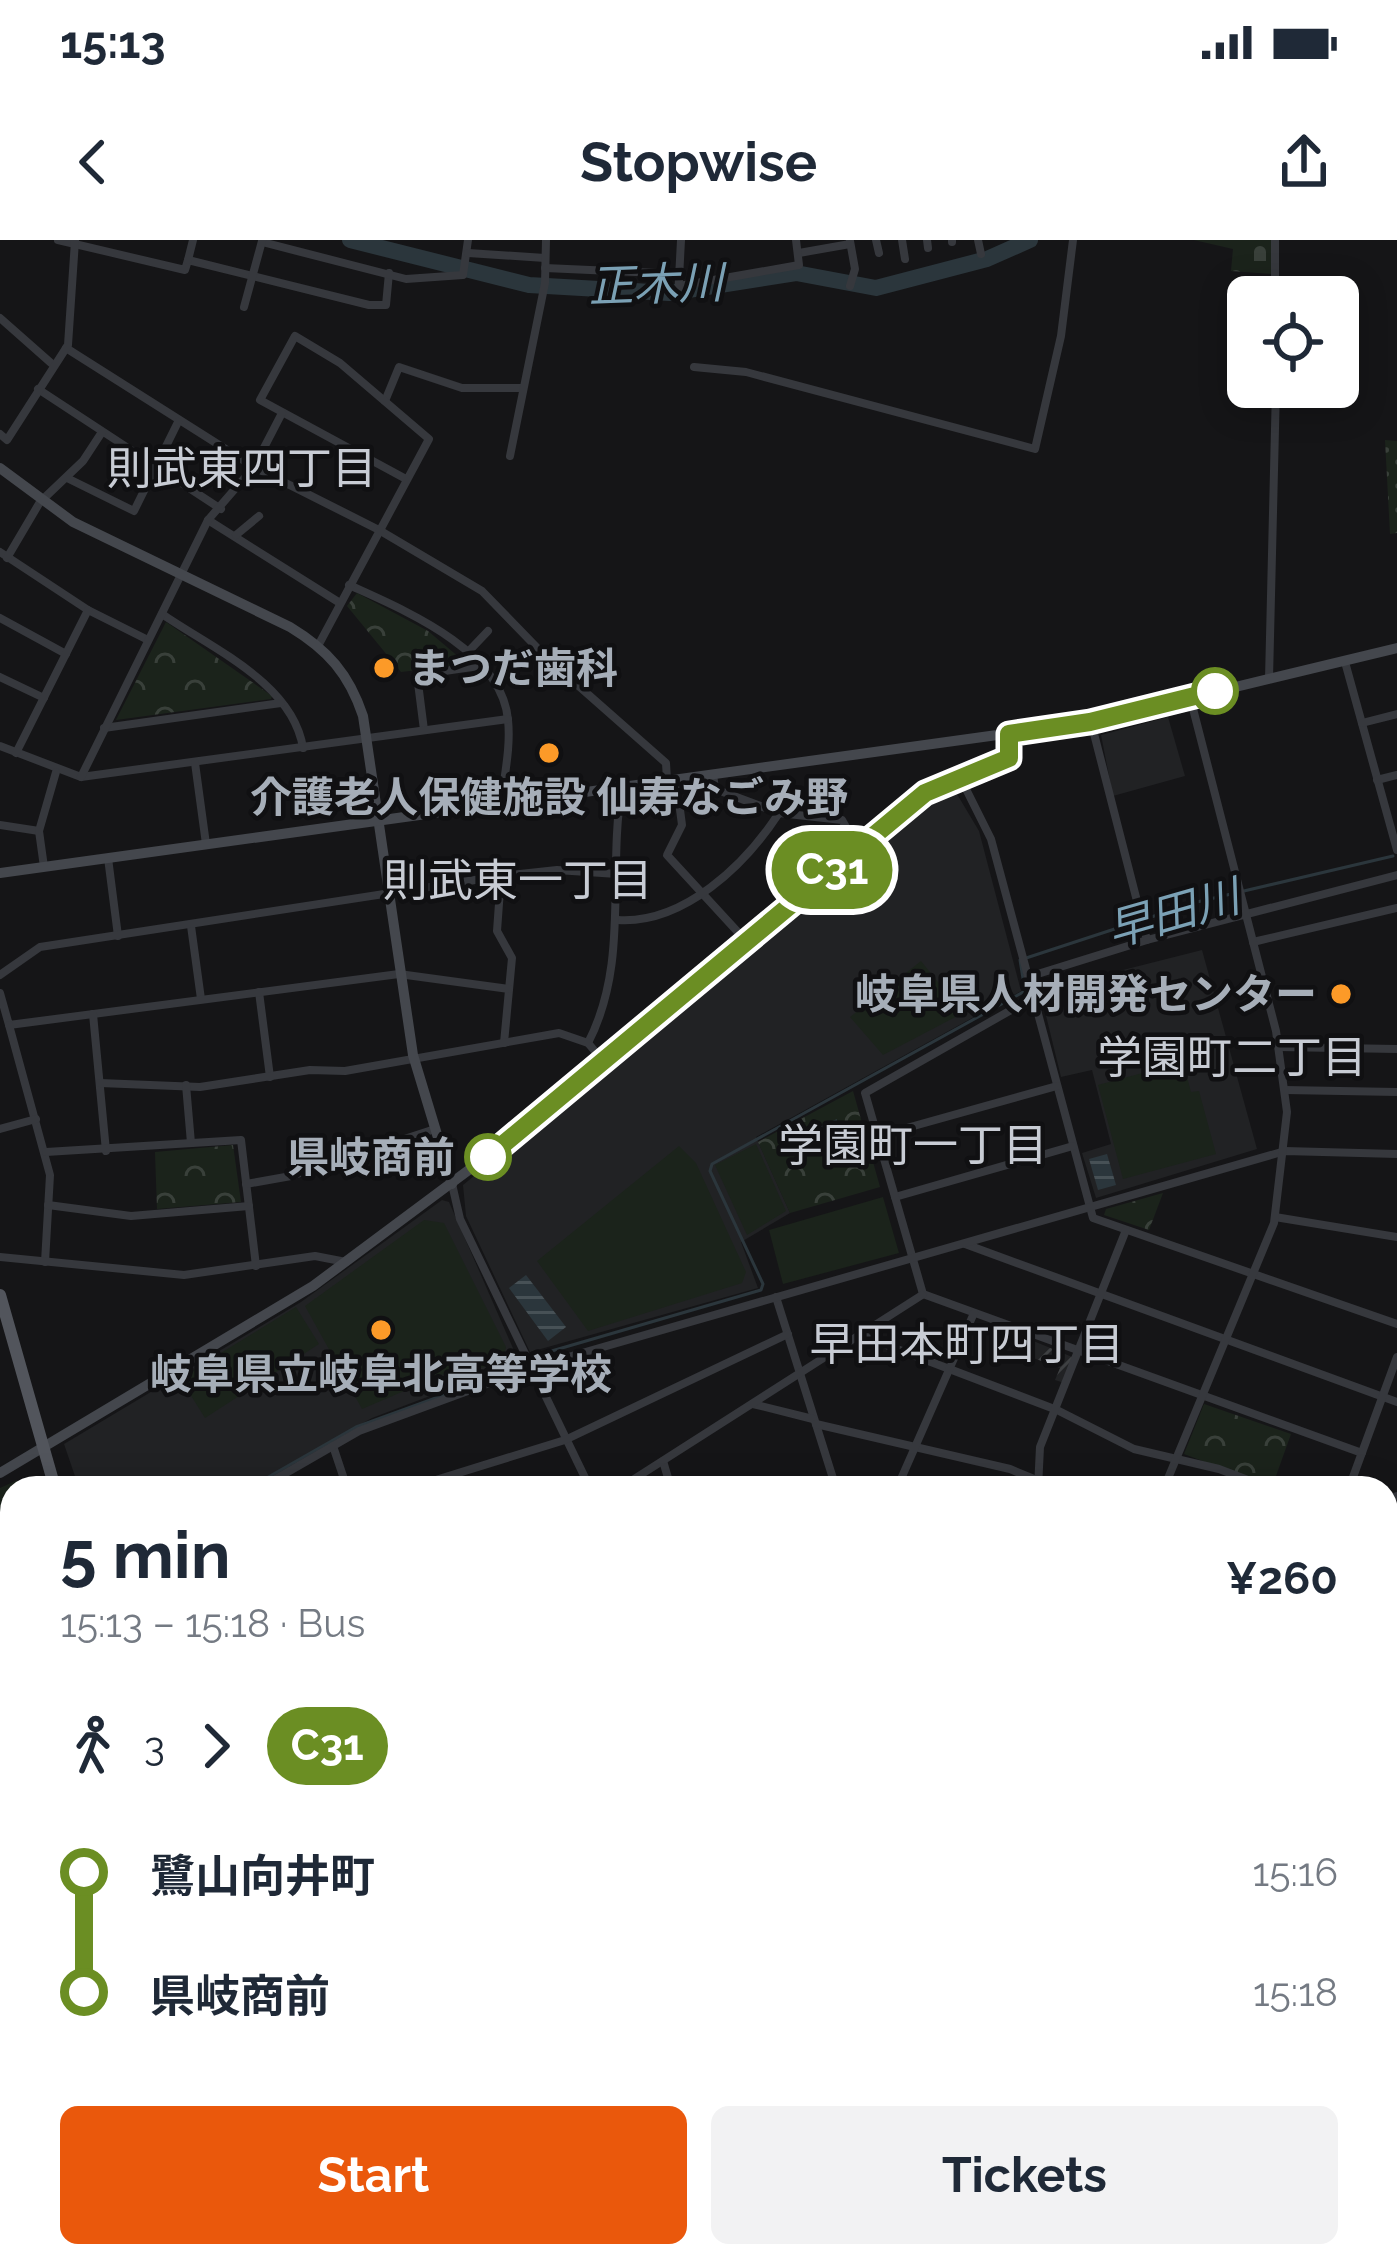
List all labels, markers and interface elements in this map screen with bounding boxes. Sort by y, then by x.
text: 15:13 [60,16,166,69]
icon: back [60,129,126,195]
icon: share [1271,129,1337,195]
text: Stopwise [580,130,817,194]
water label: 正木川 [588,256,728,313]
map controls [1227,276,1359,408]
button: locate [1227,276,1359,408]
district label: 則武東四丁目 [107,442,377,495]
place label: まつだ歯科 [408,644,618,693]
marker: まつだ歯科 [371,655,397,681]
unlabelled marker [1193,669,1237,713]
marker: 介護老人保健施設 仙寿なごみ野 [536,740,562,766]
place label: 介護老人保健施設 仙寿なごみ野 [250,773,848,822]
line badge: C31 [763,831,901,909]
text: C31 [796,845,869,894]
district label: 則武東一丁目 [383,854,653,907]
water label: 早田川 [1101,868,1249,958]
place label: 岐阜県人材開発センター [855,970,1317,1019]
marker: 岐阜県人材開発センター [1328,981,1354,1007]
district label: 学園町二丁目 [1097,1031,1367,1084]
district label: 学園町一丁目 [778,1119,1048,1172]
place label: 県岐商前 [287,1133,455,1182]
marker: 県岐商前 [466,1135,510,1179]
marker: 岐阜県立岐阜北高等学校 [368,1317,394,1343]
district label: 早田本町四丁目 [809,1318,1125,1371]
place label: 岐阜県立岐阜北高等学校 [150,1350,612,1399]
text: 5 min [60,1516,231,1593]
text: ¥260 [1226,1552,1338,1605]
text: 15:13 – 15:18 · Bus [60,1600,365,1646]
icon: walk [60,1713,126,1779]
icon: forward [183,1713,249,1779]
text: C31 [291,1721,364,1770]
text: 3 [144,1723,165,1769]
text: 15:16 [1253,1849,1338,1895]
text: 鷺山向井町 [150,1850,375,1903]
text: 15:18 [1253,1969,1338,2015]
text: 県岐商前 [150,1970,330,2023]
button: Start [60,2106,687,2244]
button: Tickets [711,2106,1338,2244]

